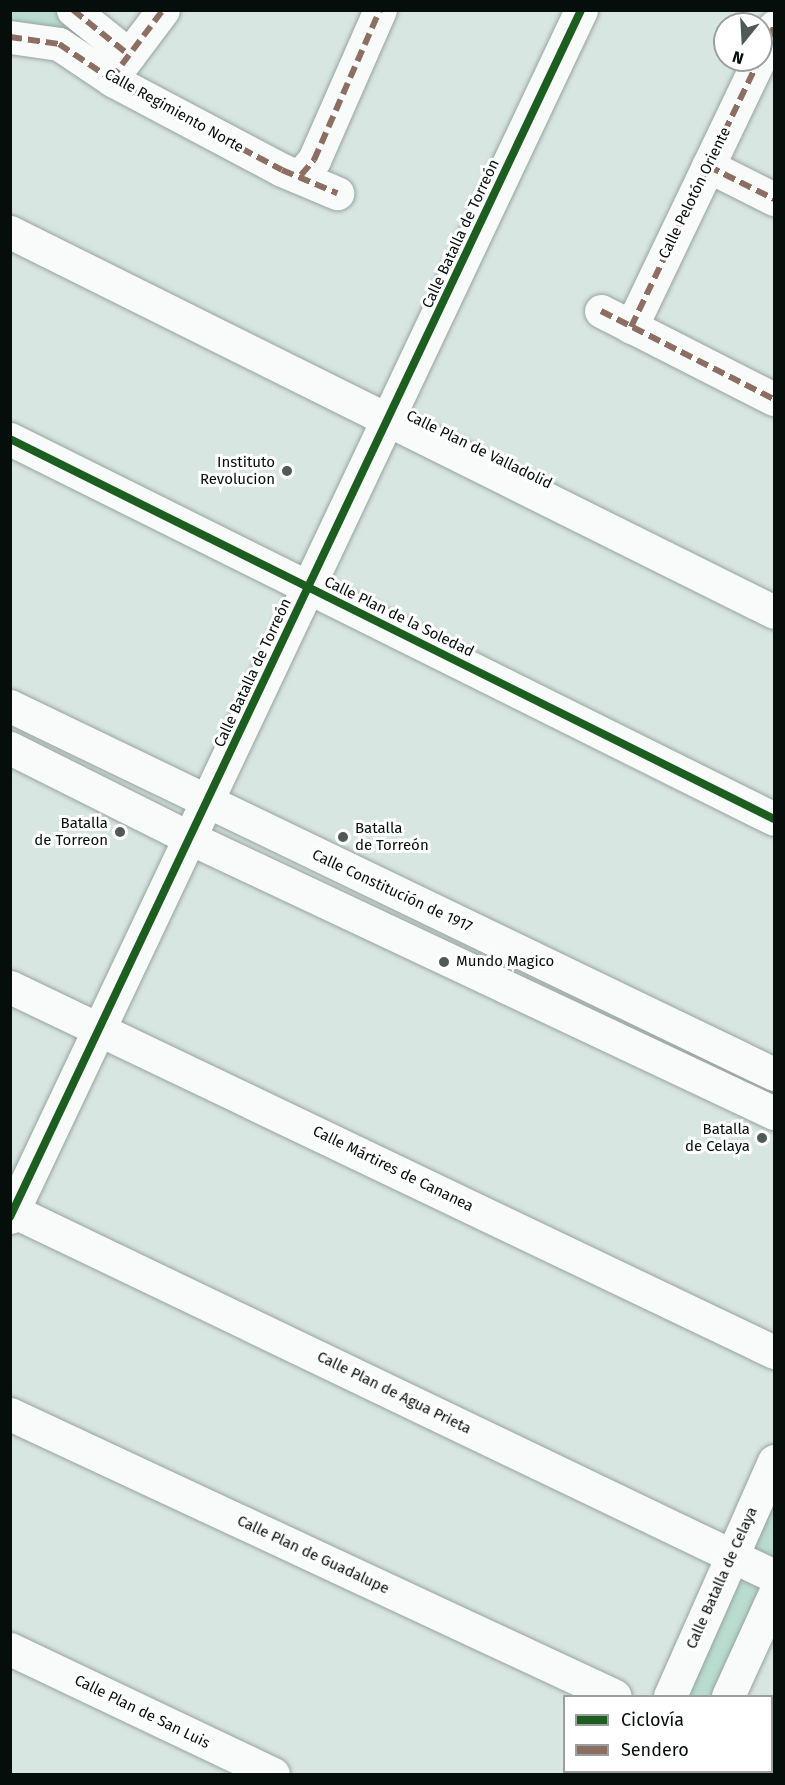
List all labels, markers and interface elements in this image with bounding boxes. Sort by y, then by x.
north arrow [713,12,773,72]
text: N [730,47,746,68]
street label: Calle Regimiento Norte [101,65,247,157]
street label: Calle Pelotón Oriente [655,124,735,262]
street label: Calle Batalla de Torreón [419,157,503,311]
street label: Calle Plan de Valladolid [403,407,555,493]
place label: Instituto Revolucion [200,453,275,488]
marker: Instituto Revolucion [280,464,294,478]
street label: Calle Plan de la Soledad [321,573,477,661]
street label: Calle Batalla de Torreón [211,596,295,750]
place label: Batalla de Torreon [34,814,108,849]
place label: Batalla de Torreón [355,819,429,854]
marker: Batalla de Torreon [113,825,127,839]
marker: Batalla de Torreón [336,830,350,844]
street label: Calle Constitución de 1917 [309,846,475,936]
place label: Mundo Magico [456,953,554,971]
marker: Mundo Magico [437,955,451,969]
place label: Batalla de Celaya [685,1120,750,1155]
street label: Calle Mártires de Cananea [310,1122,476,1216]
marker: Batalla de Celaya [755,1131,769,1145]
street label: Calle Plan de Agua Prieta [314,1348,474,1438]
street label: Calle Batalla de Celaya [683,1504,761,1652]
street label: Calle Plan de Guadalupe [234,1512,392,1598]
street label: Calle Plan de San Luis [71,1671,213,1753]
legend [563,1695,773,1773]
text: Ciclovía [621,1709,684,1731]
text: Sendero [621,1739,689,1761]

